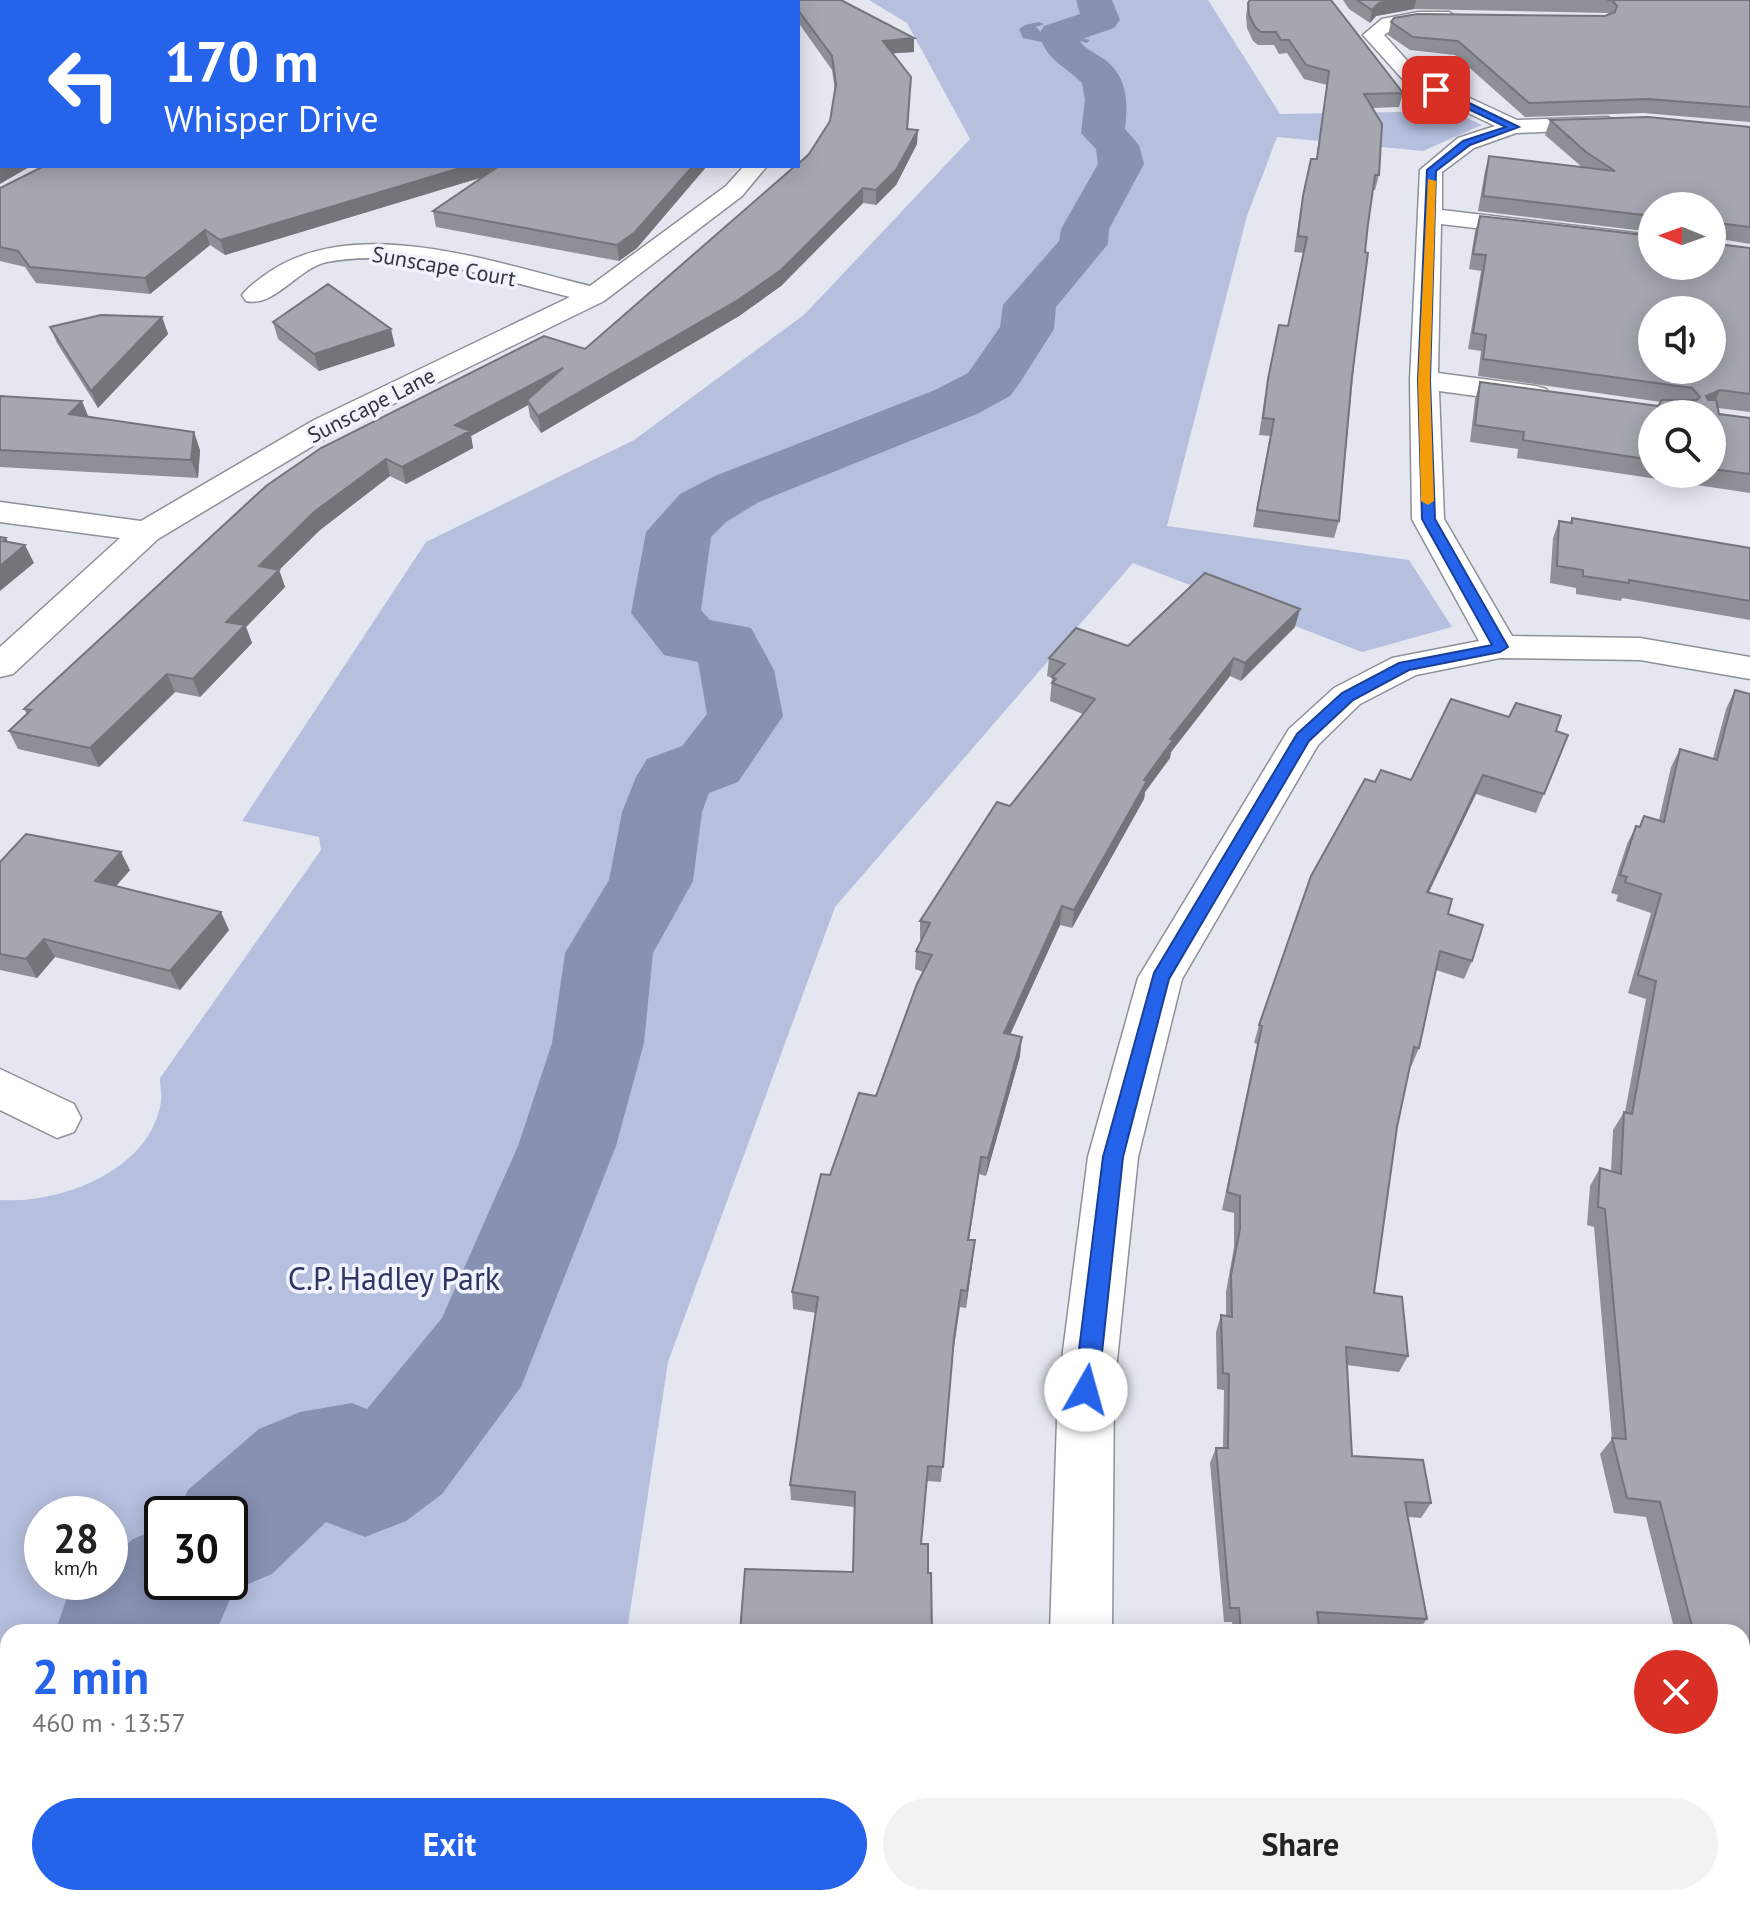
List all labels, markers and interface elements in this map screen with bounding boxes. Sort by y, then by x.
text: 170 m [164,25,319,97]
icon: left [32,32,136,136]
pin [1402,56,1470,124]
icon: arrive [1414,68,1458,112]
text: Whisper Drive [164,95,379,142]
north arrow [1638,192,1726,280]
map controls [1638,192,1726,488]
street label: Sunscape Court [370,240,519,293]
button: sound [1638,296,1726,384]
street label: Sunscape Lane [302,361,440,449]
button: search [1638,400,1726,488]
park label: C.P. Hadley Park [288,1257,501,1299]
position arrow [1044,1348,1128,1432]
speed limit sign: 30 [144,1496,248,1600]
text: 28 [53,1512,99,1564]
text: km/h [54,1555,98,1581]
text: 2 min [32,1645,149,1707]
button: close [1634,1650,1718,1734]
text: 460 m · 13:57 [32,1706,186,1739]
button: Exit [32,1798,867,1890]
button: Share [883,1798,1718,1890]

